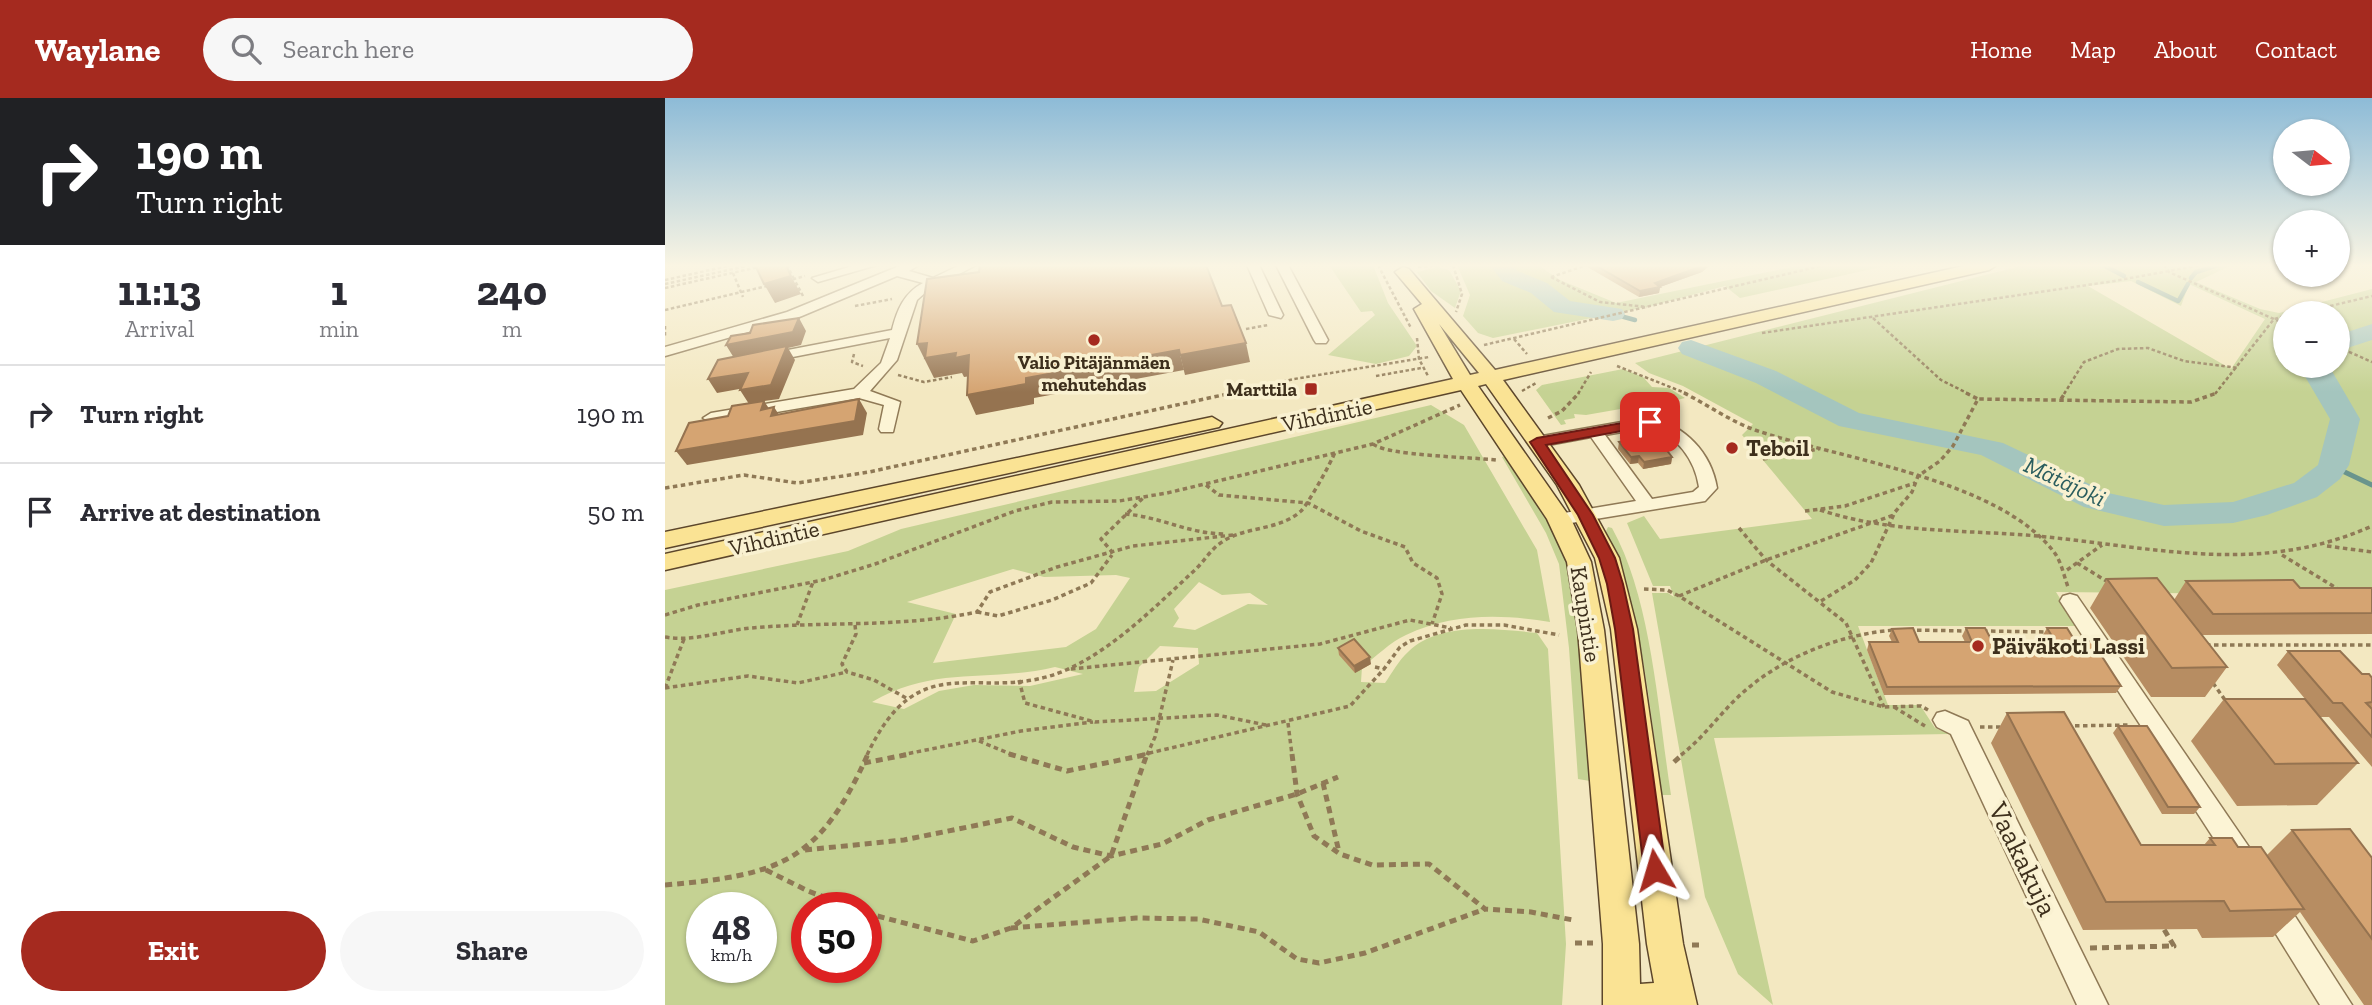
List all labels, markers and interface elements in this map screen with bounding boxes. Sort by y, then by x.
search box [203,18,693,81]
text: Waylane [35,30,161,69]
icon: search [227,30,265,68]
text: Search here [283,33,414,65]
text: Home [1970,35,2032,64]
text: Map [2070,35,2116,64]
text: About [2154,35,2217,64]
text: Contact [2255,35,2337,64]
north arrow [2273,119,2350,196]
map controls [2273,119,2350,378]
text: 190 m [136,123,262,182]
icon: right [21,126,112,217]
text: Turn right [136,183,283,221]
button: + [2273,210,2350,287]
text: 11:13 [118,265,202,316]
text: 1 [331,265,348,316]
text: 240 [477,265,547,316]
button: − [2273,301,2350,378]
text: Arrival [125,315,194,343]
text: min [319,315,359,343]
text: m [502,315,522,343]
marker: Valio Pitäjänmäen mehutehdas [1086,332,1102,348]
place label: Valio Pitäjänmäen mehutehdas [1018,351,1171,396]
place label: Marttila [1226,378,1297,401]
marker: Marttila [1303,381,1319,397]
street label: Vihdintie [1278,392,1375,438]
pin [1620,392,1680,452]
icon: right [21,395,59,433]
text: Turn right [80,398,203,430]
text: 190 m [577,398,644,430]
icon: arrive [1631,403,1669,441]
place label: Teboil [1746,434,1810,462]
marker: Teboil [1724,440,1740,456]
water label: Mätäjoki [2020,450,2110,512]
icon: arrive [21,493,59,531]
text: Arrive at destination [80,496,320,528]
text: 50 m [587,496,644,528]
street label: Vihdintie [725,514,822,562]
street label: Kaupintie [1565,564,1607,664]
place label: Päiväkoti Lassi [1992,632,2145,660]
marker: Päiväkoti Lassi [1970,638,1986,654]
street label: Vaakakuja [1981,796,2065,922]
position arrow [1618,833,1692,907]
speed limit sign: 50 [791,892,882,983]
text: 48 [712,907,751,949]
button: Exit [21,911,326,991]
button: Share [340,911,644,991]
text: km/h [711,944,752,966]

